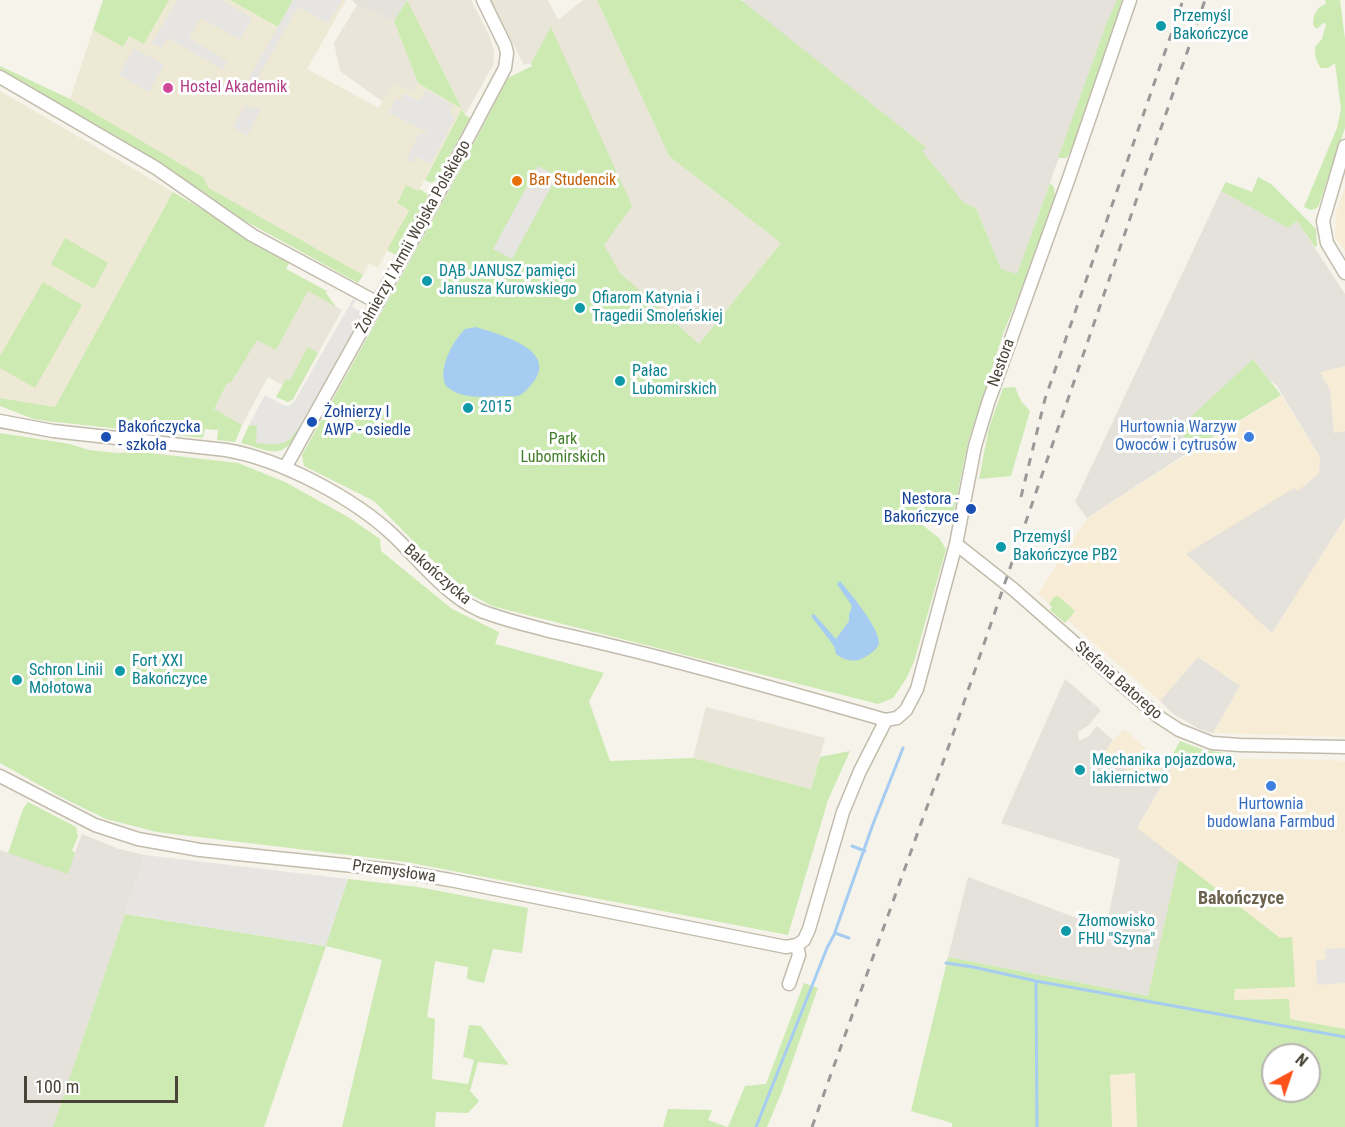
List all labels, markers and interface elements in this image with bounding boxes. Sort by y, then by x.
place label: Przemyśl Bakończyce [1173,7,1248,45]
marker: Przemyśl Bakończyce [1154,19,1168,33]
place label: Hostel Akademik [180,78,287,98]
marker: Hostel Akademik [161,81,175,95]
street label: Żołnierzy I Armii Wojska Polskiego [353,137,475,337]
place label: Bar Studencik [529,171,616,191]
marker: Bar Studencik [510,174,524,188]
place label: DĄB JANUSZ pamięci Janusza Kurowskiego [439,262,577,300]
marker: DĄB JANUSZ pamięci Janusza Kurowskiego [420,274,434,288]
place label: Ofiarom Katynia i Tragedii Smoleńskiej [592,289,723,327]
marker: Ofiarom Katynia i Tragedii Smoleńskiej [573,301,587,315]
street label: Nestora [985,336,1019,390]
place label: Pałac Lubomirskich [632,362,717,400]
marker: Pałac Lubomirskich [613,374,627,388]
place label: 2015 [480,398,512,418]
marker: 2015 [461,401,475,415]
place label: Żołnierzy I AWP - osiedle [324,403,411,441]
marker: Żołnierzy I AWP - osiedle [305,415,319,429]
place label: Bakończycka - szkoła [118,418,201,456]
place label: Hurtownia Warzyw Owoców i cytrusów [1115,418,1237,456]
marker: Bakończycka - szkoła [99,430,113,444]
park label: Park Lubomirskich [521,430,605,468]
marker: Hurtownia Warzyw Owoców i cytrusów [1242,430,1256,444]
place label: Nestora - Bakończyce [884,490,959,528]
marker: Nestora - Bakończyce [964,502,978,516]
place label: Przemyśl Bakończyce PB2 [1013,528,1117,566]
marker: Przemyśl Bakończyce PB2 [994,540,1008,554]
street label: Bakończycka [400,541,474,609]
street label: Stefana Batorego [1070,638,1166,724]
place label: Fort XXI Bakończyce [132,652,207,690]
place label: Schron Linii Mołotowa [29,661,103,699]
marker: Fort XXI Bakończyce [113,664,127,678]
marker: Schron Linii Mołotowa [10,673,24,687]
place label: Mechanika pojazdowa, lakiernictwo [1092,751,1236,789]
marker: Mechanika pojazdowa, lakiernictwo [1073,763,1087,777]
marker: Hurtownia budowlana Farmbud [1264,779,1278,793]
place label: Hurtownia budowlana Farmbud [1207,795,1335,833]
street label: Przemysłowa [351,857,437,887]
district label: Bakończyce [1198,888,1284,910]
place label: Złomowisko FHU "Szyna" [1078,912,1155,950]
marker: Złomowisko FHU "Szyna" [1059,924,1073,938]
north arrow [1261,1043,1321,1103]
text: N [1292,1050,1311,1071]
scale bar [27,1064,182,1102]
text: 100 m [35,1076,79,1097]

